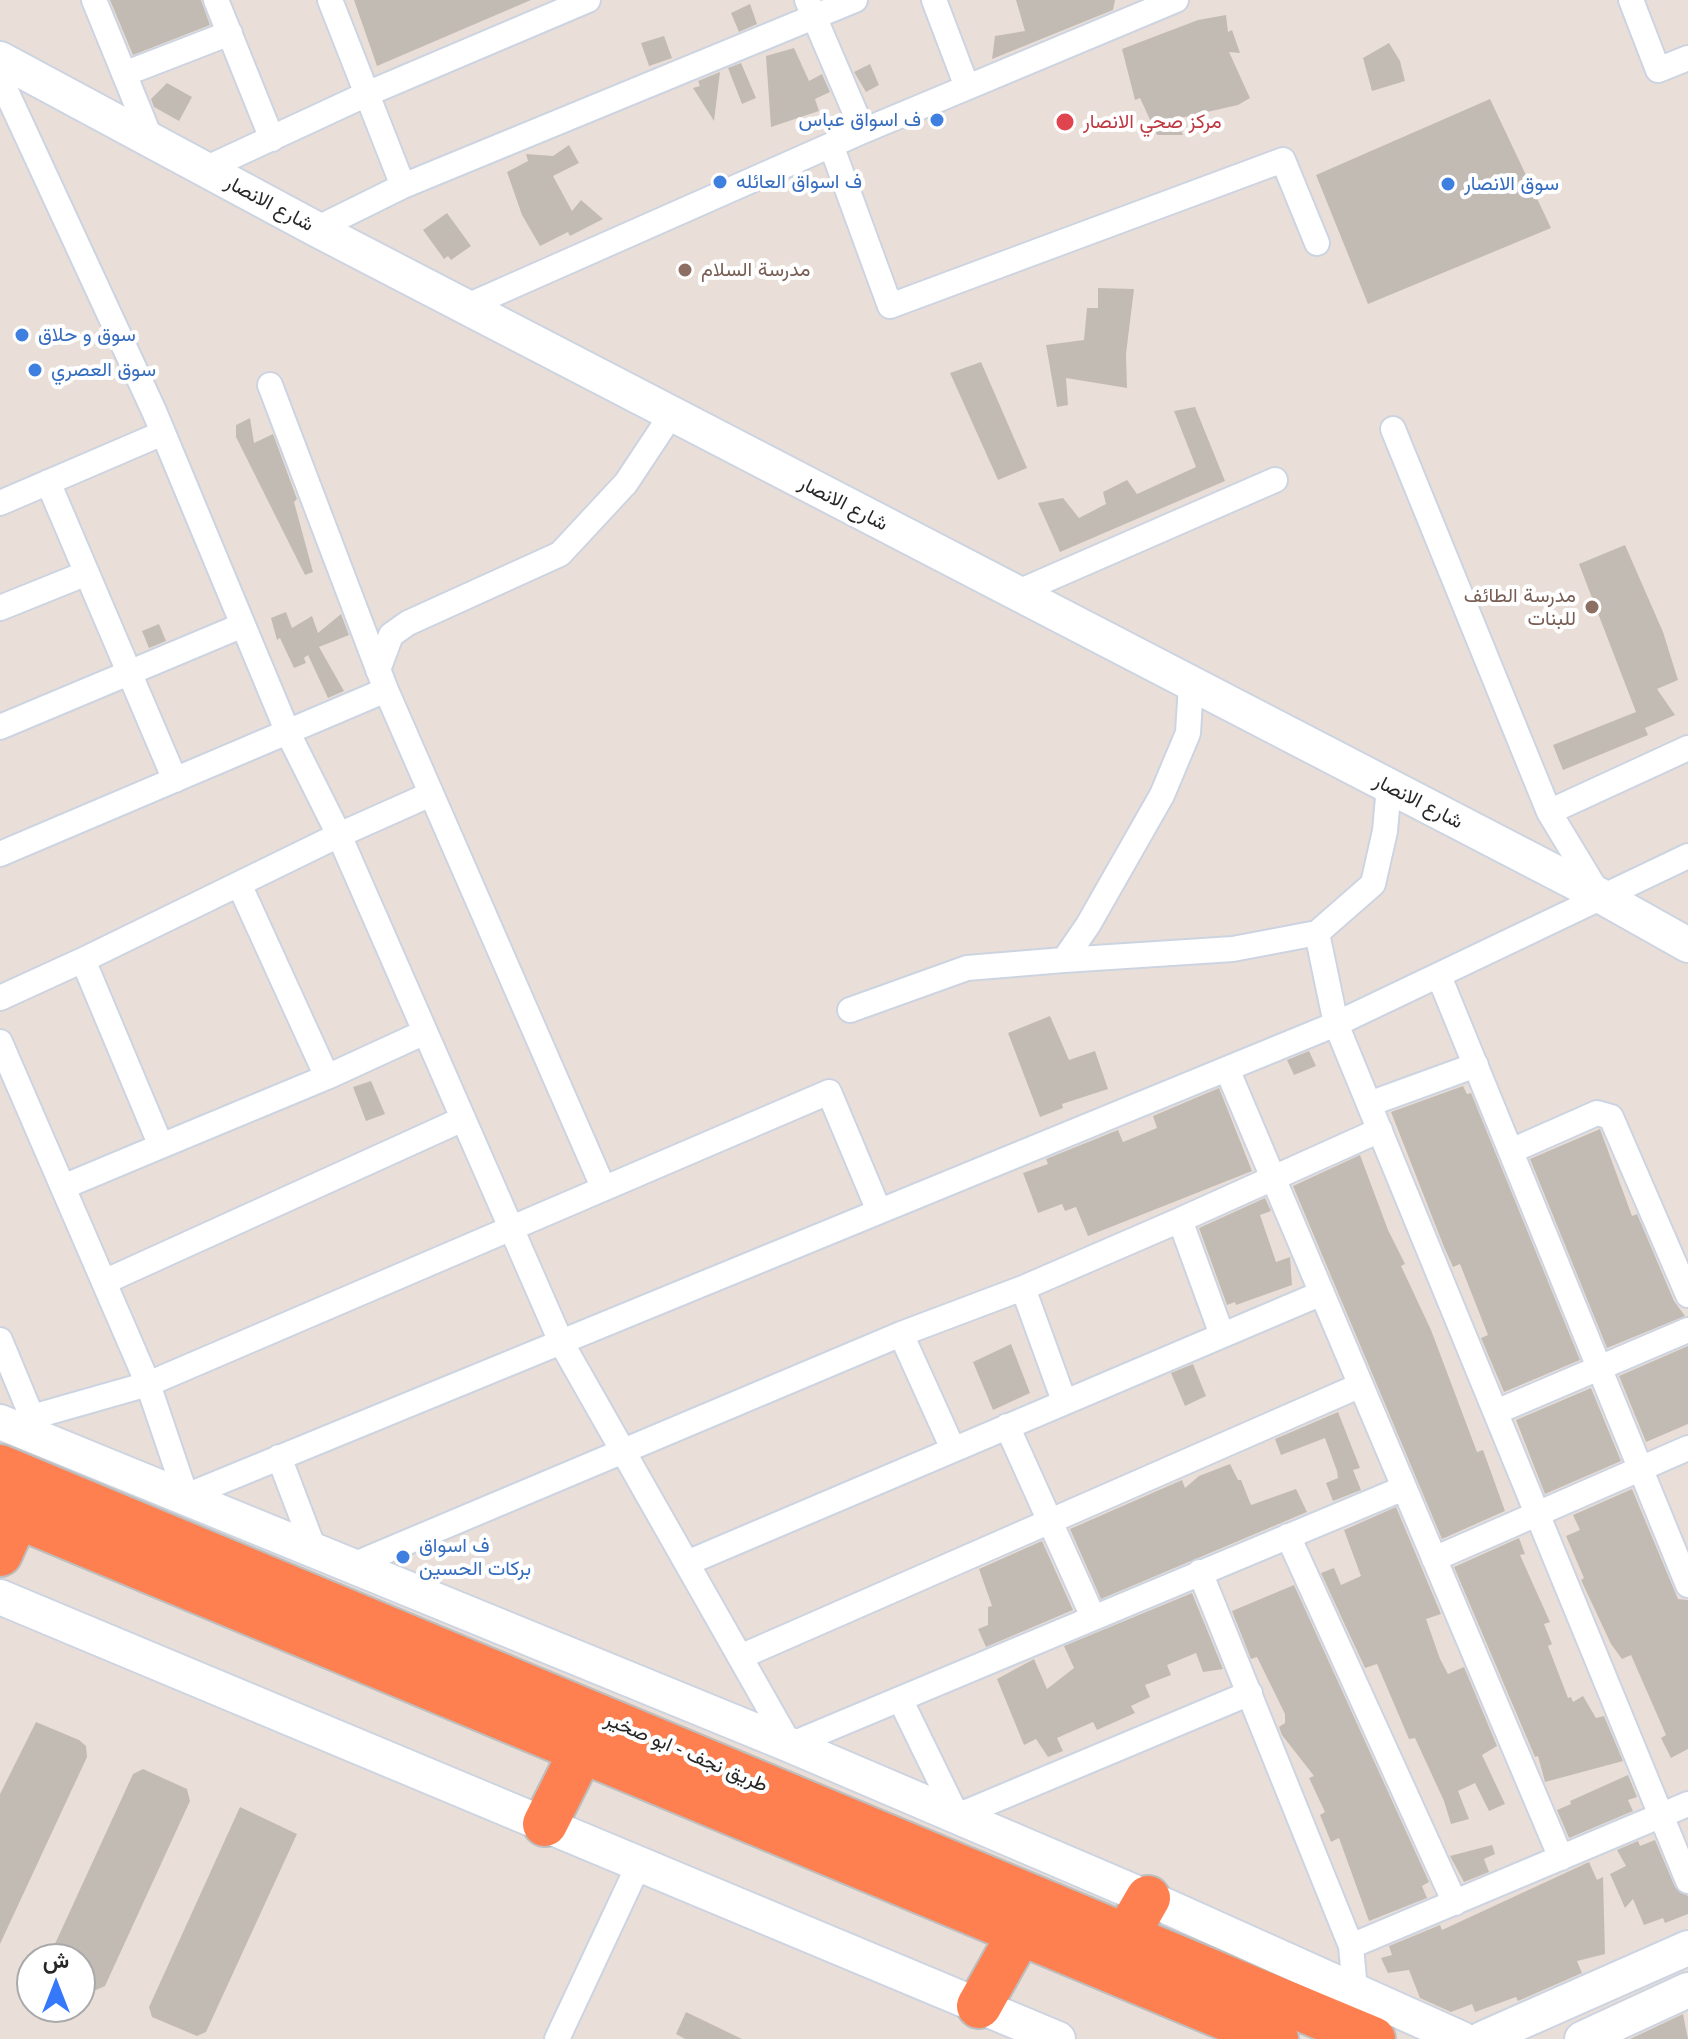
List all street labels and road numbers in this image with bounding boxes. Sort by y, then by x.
street label: شارع الانصار [221,171,317,237]
street label: شارع الانصار [794,471,892,537]
street label: شارع الانصار [1369,769,1467,835]
street label: طريق نجف - ابو صخير [601,1708,771,1798]

